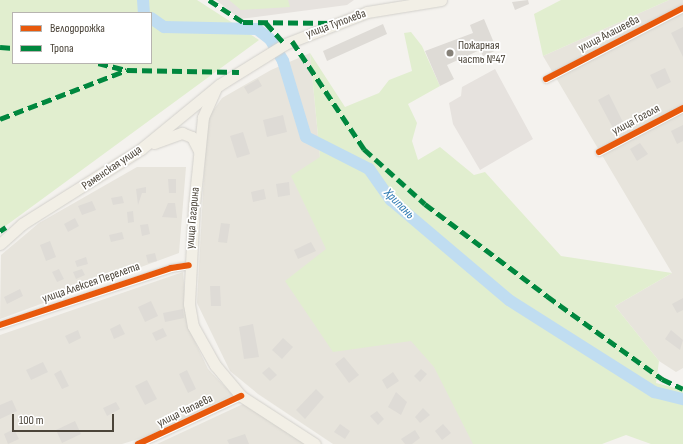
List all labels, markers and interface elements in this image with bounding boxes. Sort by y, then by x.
street label: улица Туполева [304,6,368,42]
legend [12,12,152,64]
street label: улица Алашеева [576,13,642,55]
text: Велодорожка [50,21,105,36]
place label: Пожарная часть №47 [458,39,505,67]
text: Тропа [50,41,74,56]
marker: Пожарная часть №47 [445,48,455,58]
street label: улица Гоголя [610,101,662,139]
street label: Раменская улица [79,143,145,193]
water label: Хрипань [380,185,418,223]
street label: улица Гагарина [183,186,203,250]
street label: улица Алексея Перелета [40,260,142,306]
street label: улица Чапаева [155,391,215,431]
scale bar [14,406,116,432]
text: 100 m [19,413,44,428]

